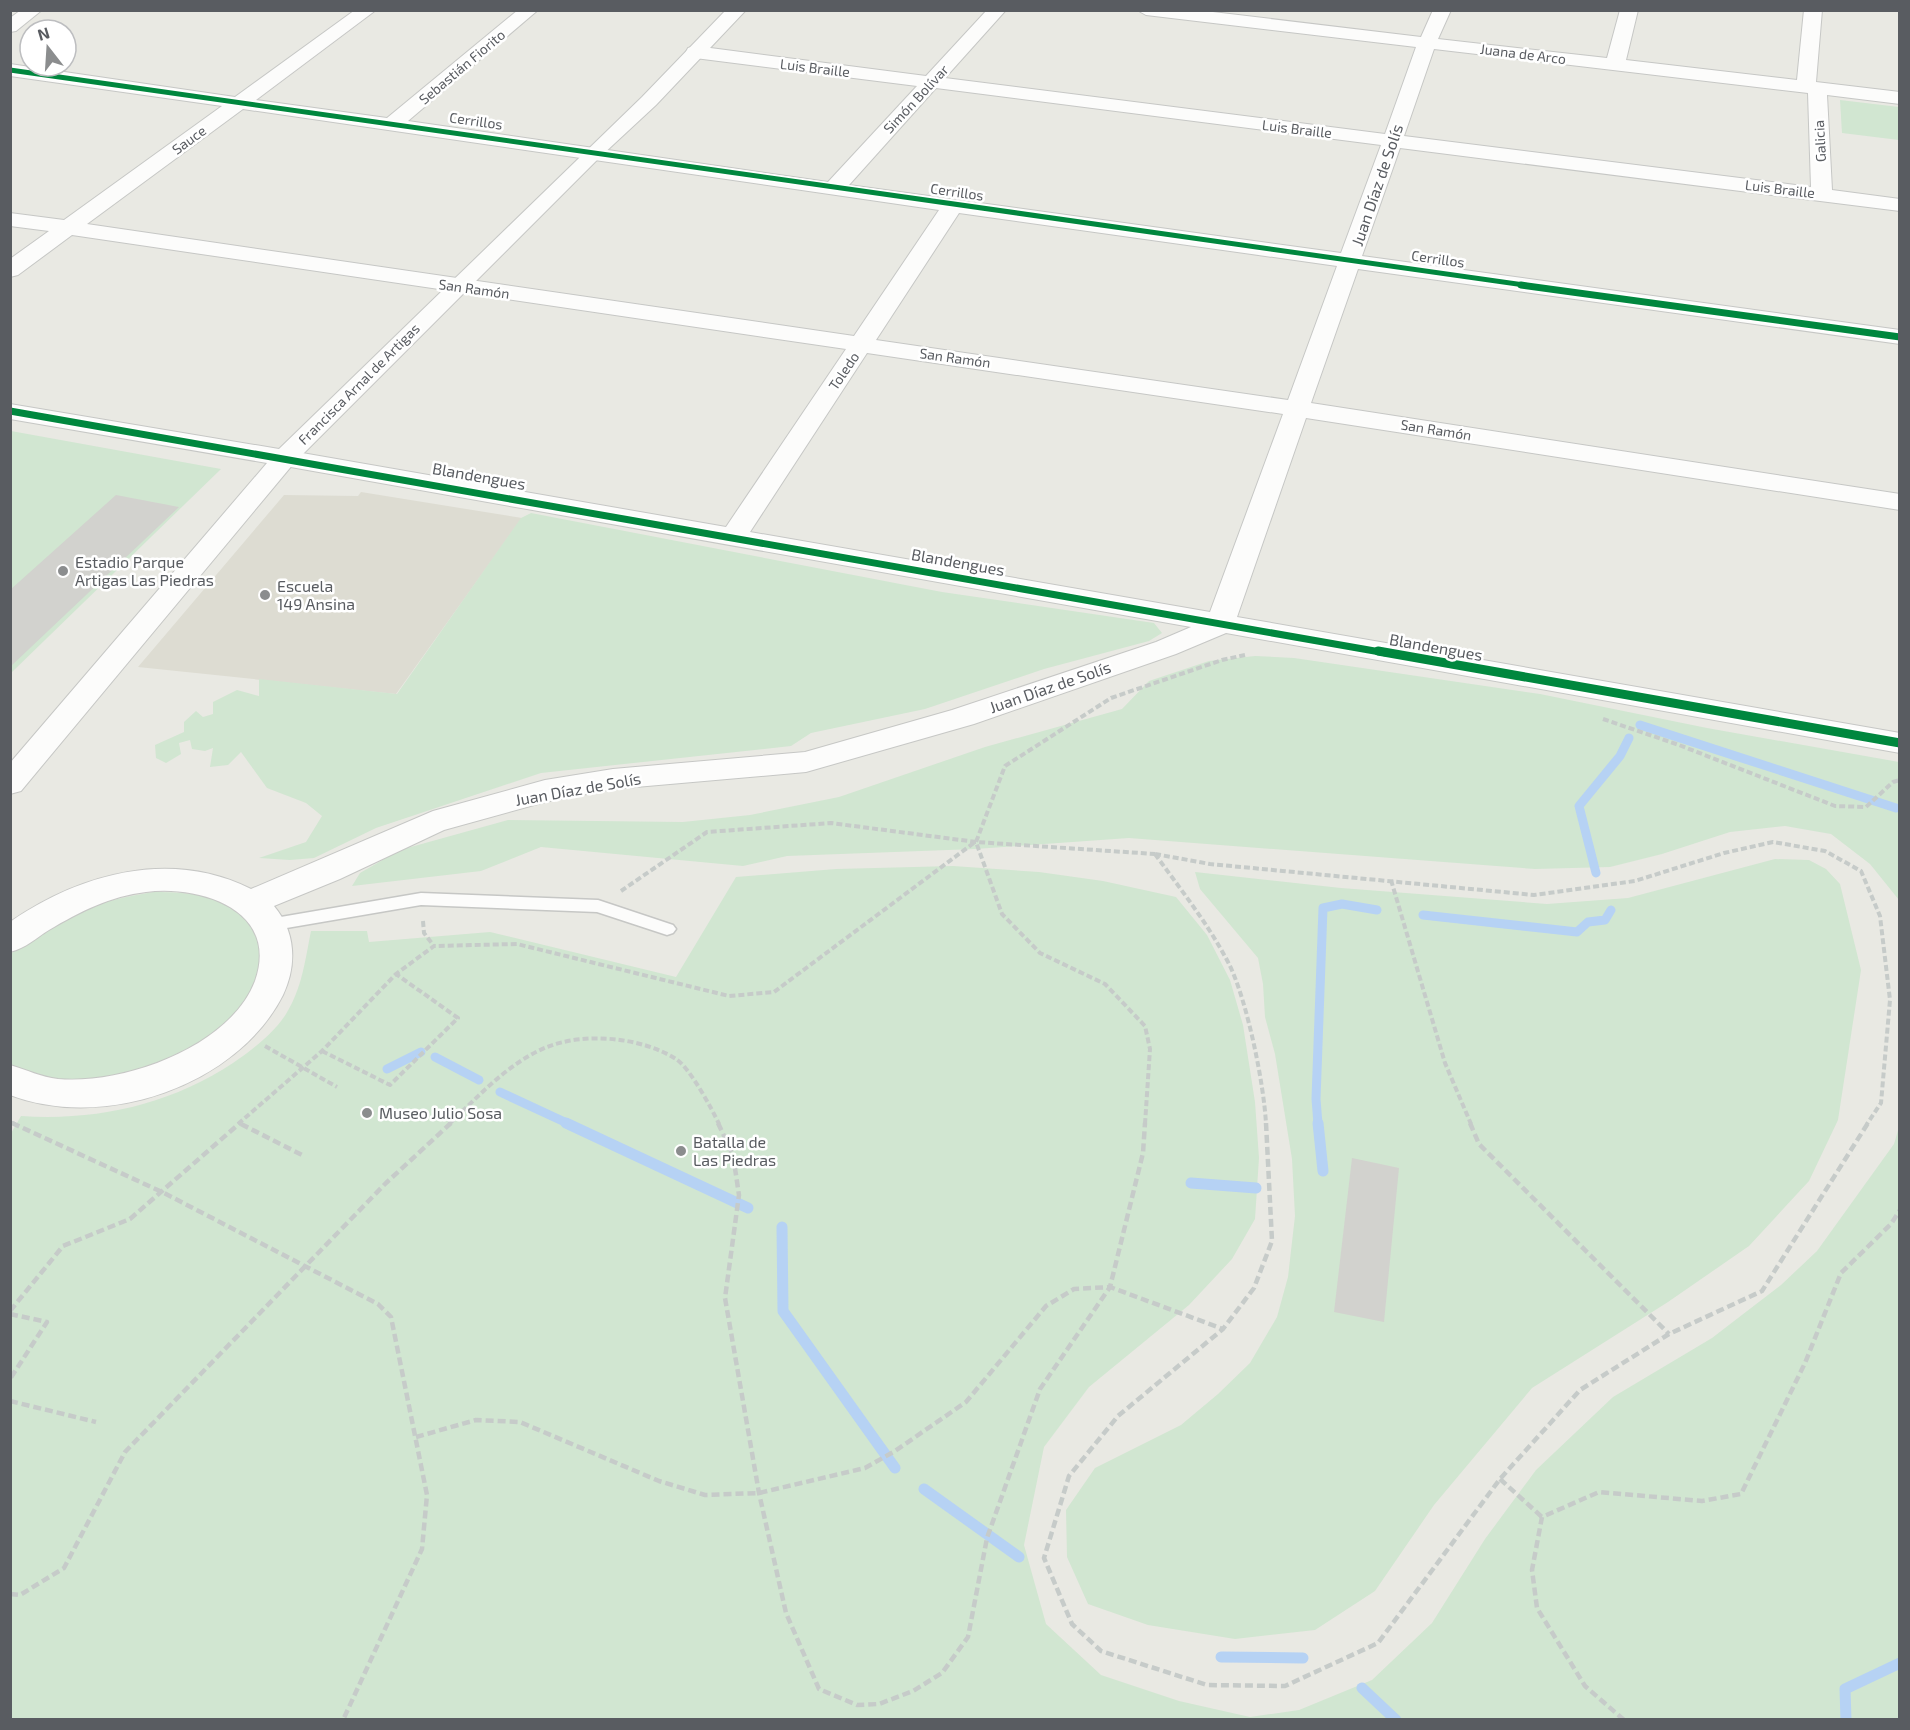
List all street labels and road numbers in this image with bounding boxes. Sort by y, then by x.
street label: Sebastián Fiorito [415,26,508,108]
street label: Juana de Arco [1479,40,1567,67]
street label: Luis Braille [779,55,851,80]
street label: Simón Bolívar [880,61,952,137]
street label: Cerrillos [448,108,504,133]
street label: Luis Braille [1261,116,1333,141]
street label: Galicia [1810,120,1829,163]
street label: Juan Díaz de Solís [1347,121,1406,248]
street label: Sauce [168,122,209,158]
street label: Luis Braille [1744,176,1816,201]
street label: Cerrillos [929,179,985,204]
street label: Cerrillos [1410,246,1466,271]
street label: San Ramón [437,275,511,302]
street label: Francisca Arnal de Artigas [294,319,423,448]
street label: San Ramón [918,344,992,371]
street label: Toledo [825,348,862,393]
street label: San Ramón [1399,416,1473,443]
street label: Blandengues [431,458,527,493]
street label: Blandengues [910,544,1006,579]
street label: Blandengues [1388,629,1484,664]
street label: Juan Díaz de Solís [986,657,1113,716]
street label: Juan Díaz de Solís [513,768,642,809]

